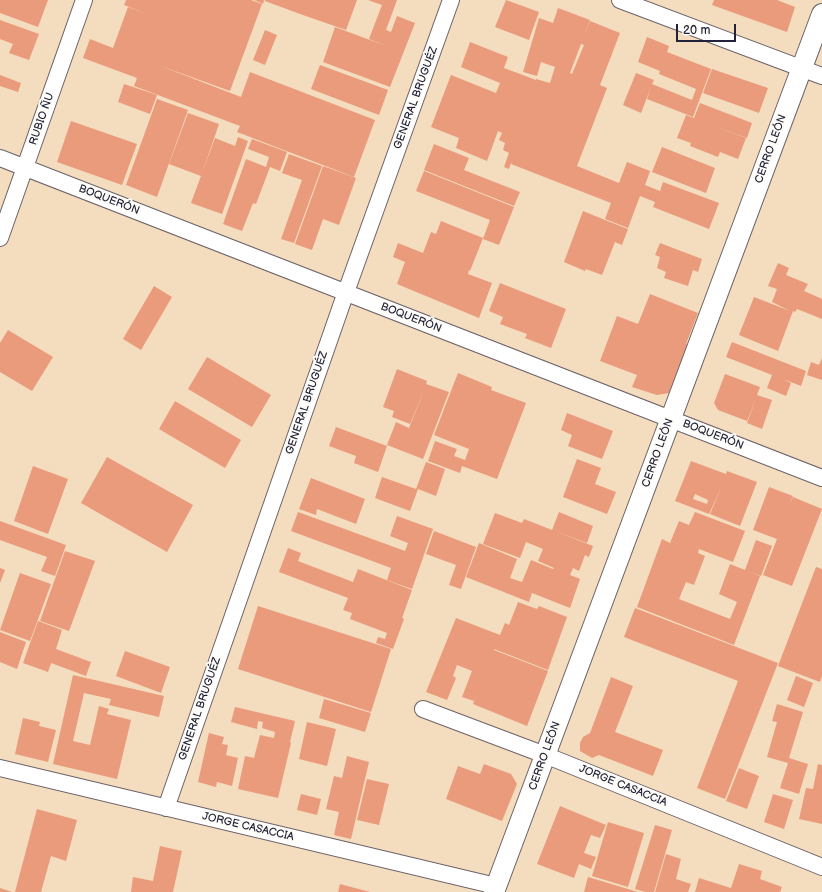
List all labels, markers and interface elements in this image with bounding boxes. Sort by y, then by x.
scale bar [678,16,738,42]
text: 20 m [683,23,710,38]
street label: GENERAL BRUGUÉZ [391,45,441,151]
street label: RUBIO ÑU [27,91,57,147]
street label: CERRO LEÓN [752,113,790,185]
street label: BOQUERÓN [77,182,141,218]
street label: BOQUERÓN [379,300,443,336]
street label: GENERAL BRUGUÉZ [283,350,331,456]
street label: CERRO LEÓN [639,417,677,489]
street label: BOQUERÓN [681,417,745,453]
street label: GENERAL BRUGUÉZ [176,656,224,762]
street label: CERRO LEÓN [526,720,564,792]
street label: JORGE CASACCIA [577,762,669,810]
street label: JORGE CASACCIA [201,810,295,844]

